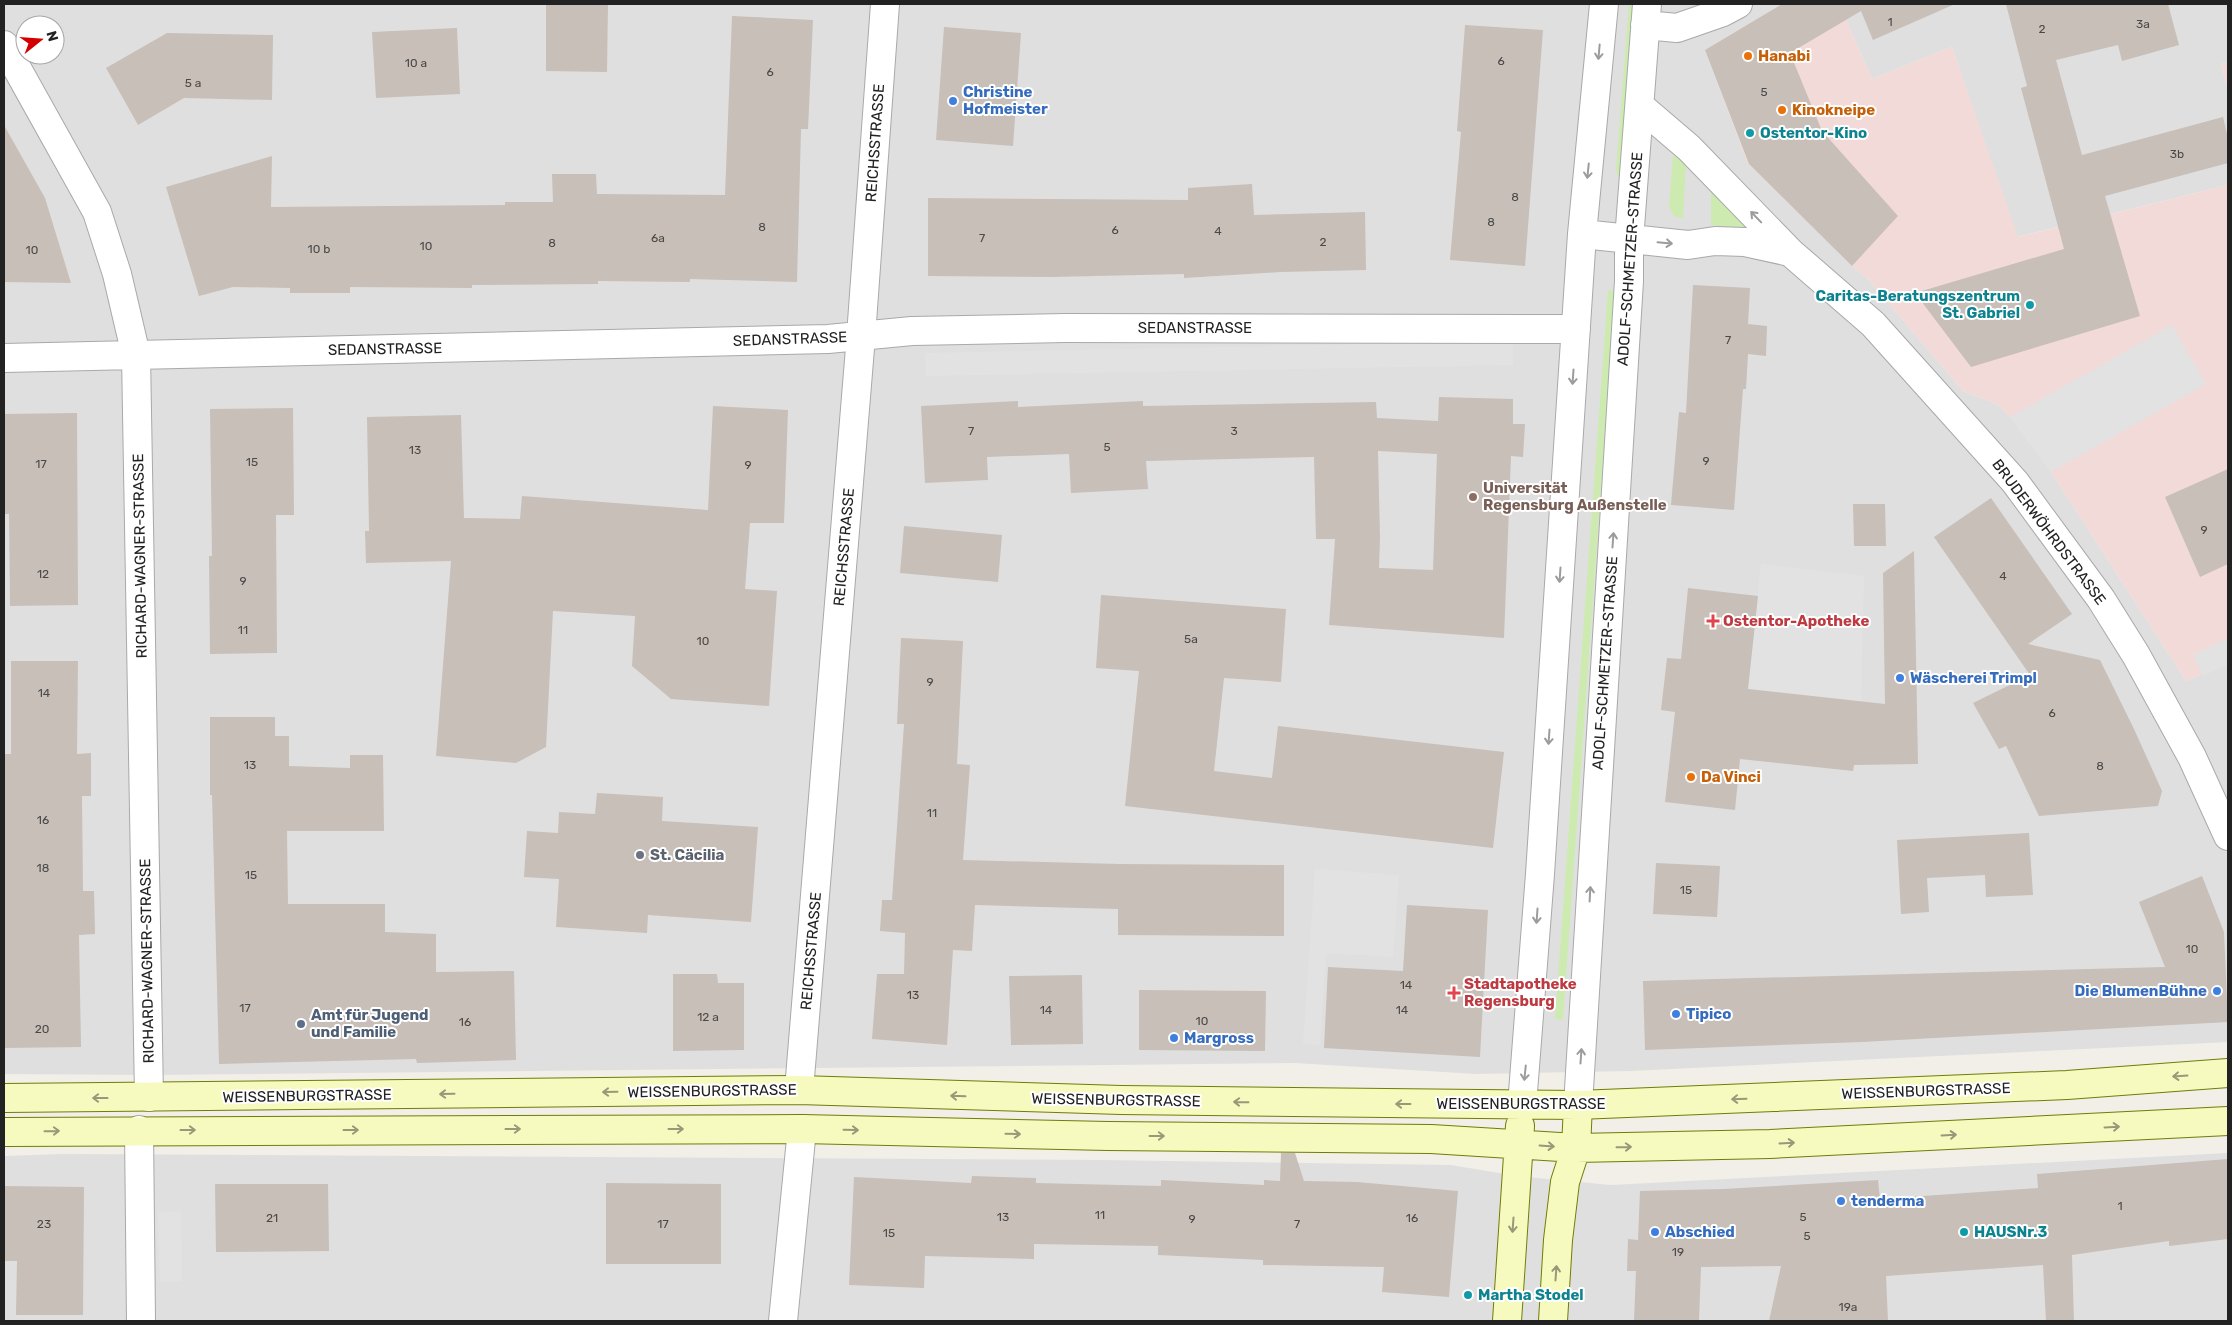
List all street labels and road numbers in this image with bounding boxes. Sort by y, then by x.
street label: REICHSSTRASSE [862,83,888,203]
street label: ADOLF-SCHMETZER-STRASSE [1614,151,1646,367]
street label: SEDANSTRASSE [1138,319,1252,337]
street label: SEDANSTRASSE [733,328,847,350]
street label: SEDANSTRASSE [328,339,442,359]
street label: RICHARD-WAGNER-STRASSE [129,453,151,659]
street label: BRUDERWÖHRDSTRASSE [1988,456,2110,608]
street label: REICHSSTRASSE [830,487,858,607]
street label: ADOLF-SCHMETZER-STRASSE [1589,555,1621,771]
street label: RICHARD-WAGNER-STRASSE [136,858,158,1064]
street label: REICHSSTRASSE [797,891,825,1011]
street label: WEISSENBURGSTRASSE [1841,1079,2011,1103]
street label: WEISSENBURGSTRASSE [627,1081,797,1101]
street label: WEISSENBURGSTRASSE [222,1086,392,1106]
street label: WEISSENBURGSTRASSE [1031,1090,1201,1110]
street label: WEISSENBURGSTRASSE [1436,1095,1606,1113]

